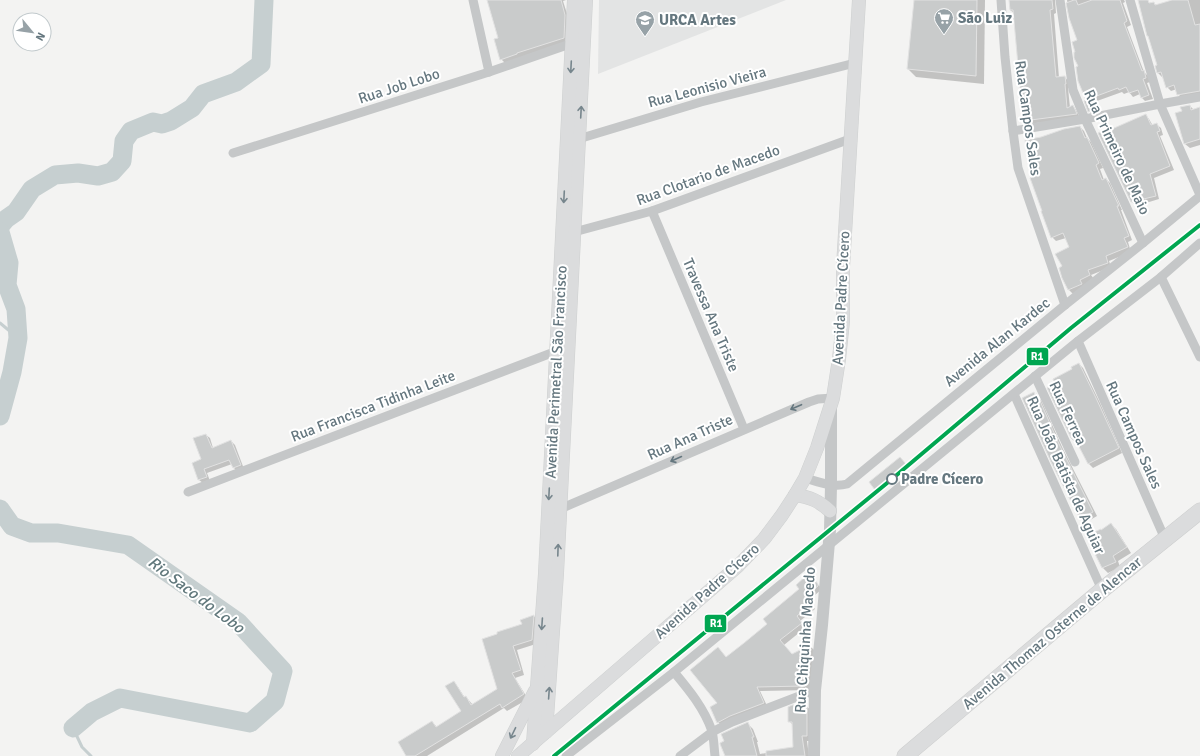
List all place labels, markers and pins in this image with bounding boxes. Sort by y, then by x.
supermarket icon: São Luiz [933,7,955,35]
school or university icon: URCA Artes [634,9,656,37]
place label: São Luiz [958,9,1012,27]
place label: URCA Artes [659,11,736,29]
place label: Padre Cícero [901,470,984,488]
marker: Padre Cícero [886,473,898,485]

